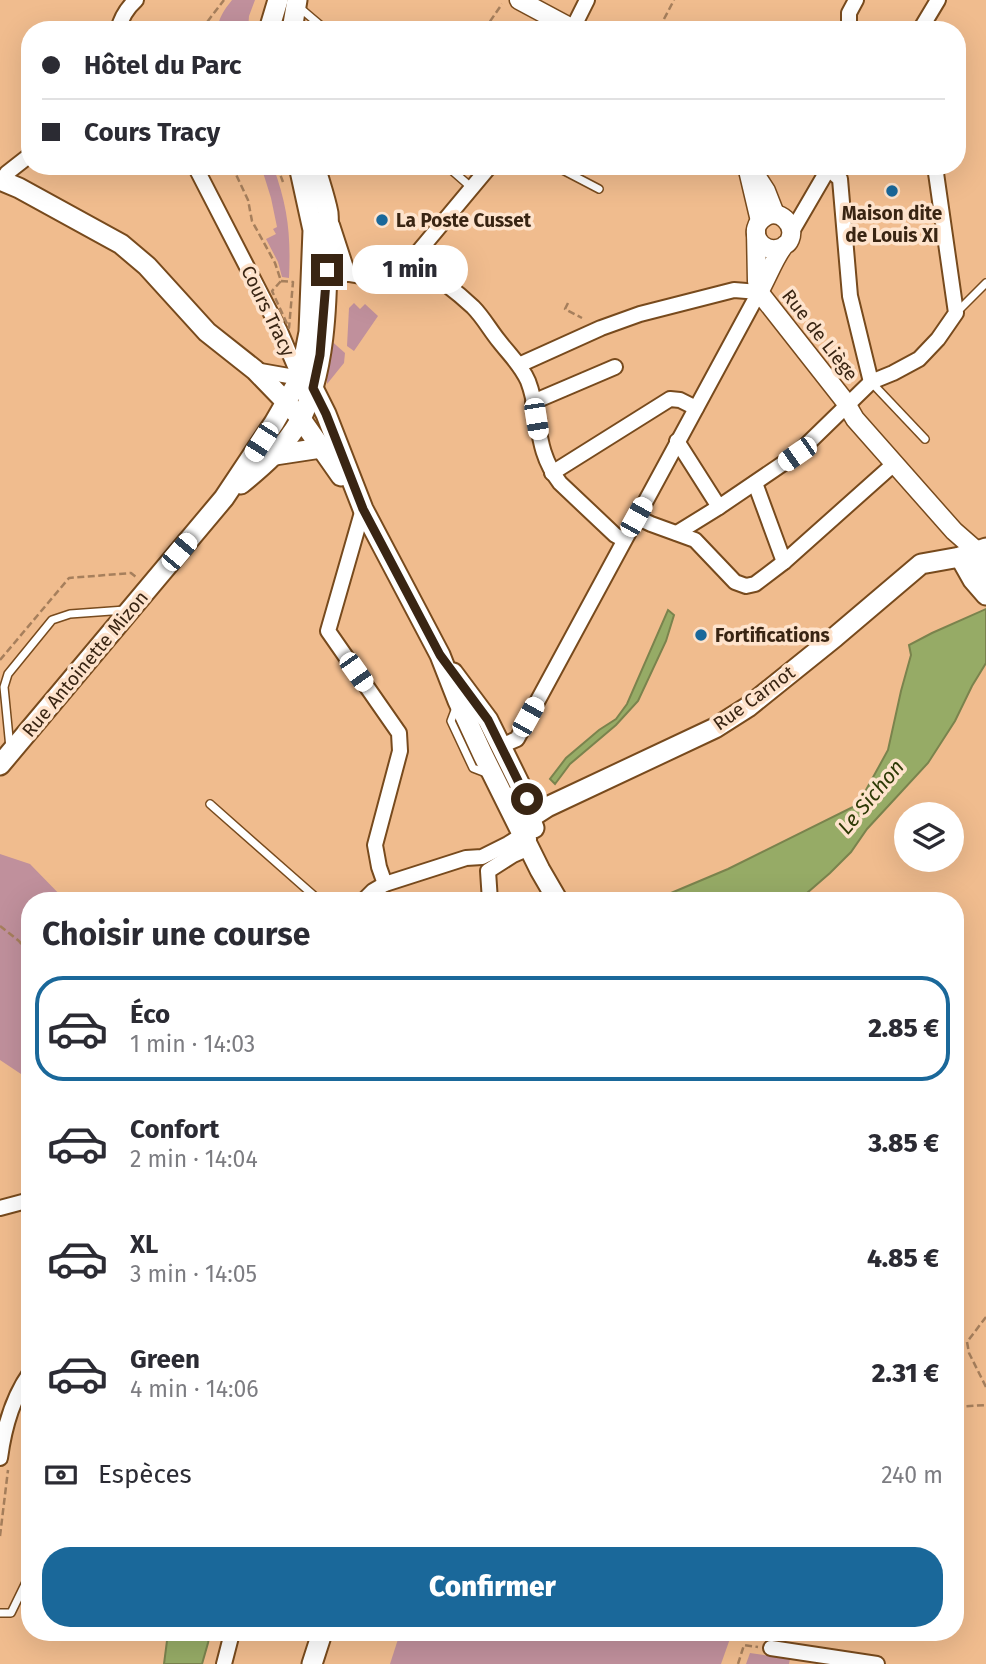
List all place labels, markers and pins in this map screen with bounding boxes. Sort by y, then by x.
marker: Maison dite de Louis XI [884,183,900,199]
place label: Maison dite de Louis XI [842,202,942,247]
place label: La Poste Cusset [396,209,532,232]
marker: La Poste Cusset [374,212,390,228]
place label: Fortifications [715,624,830,647]
marker: Fortifications [693,627,709,643]

